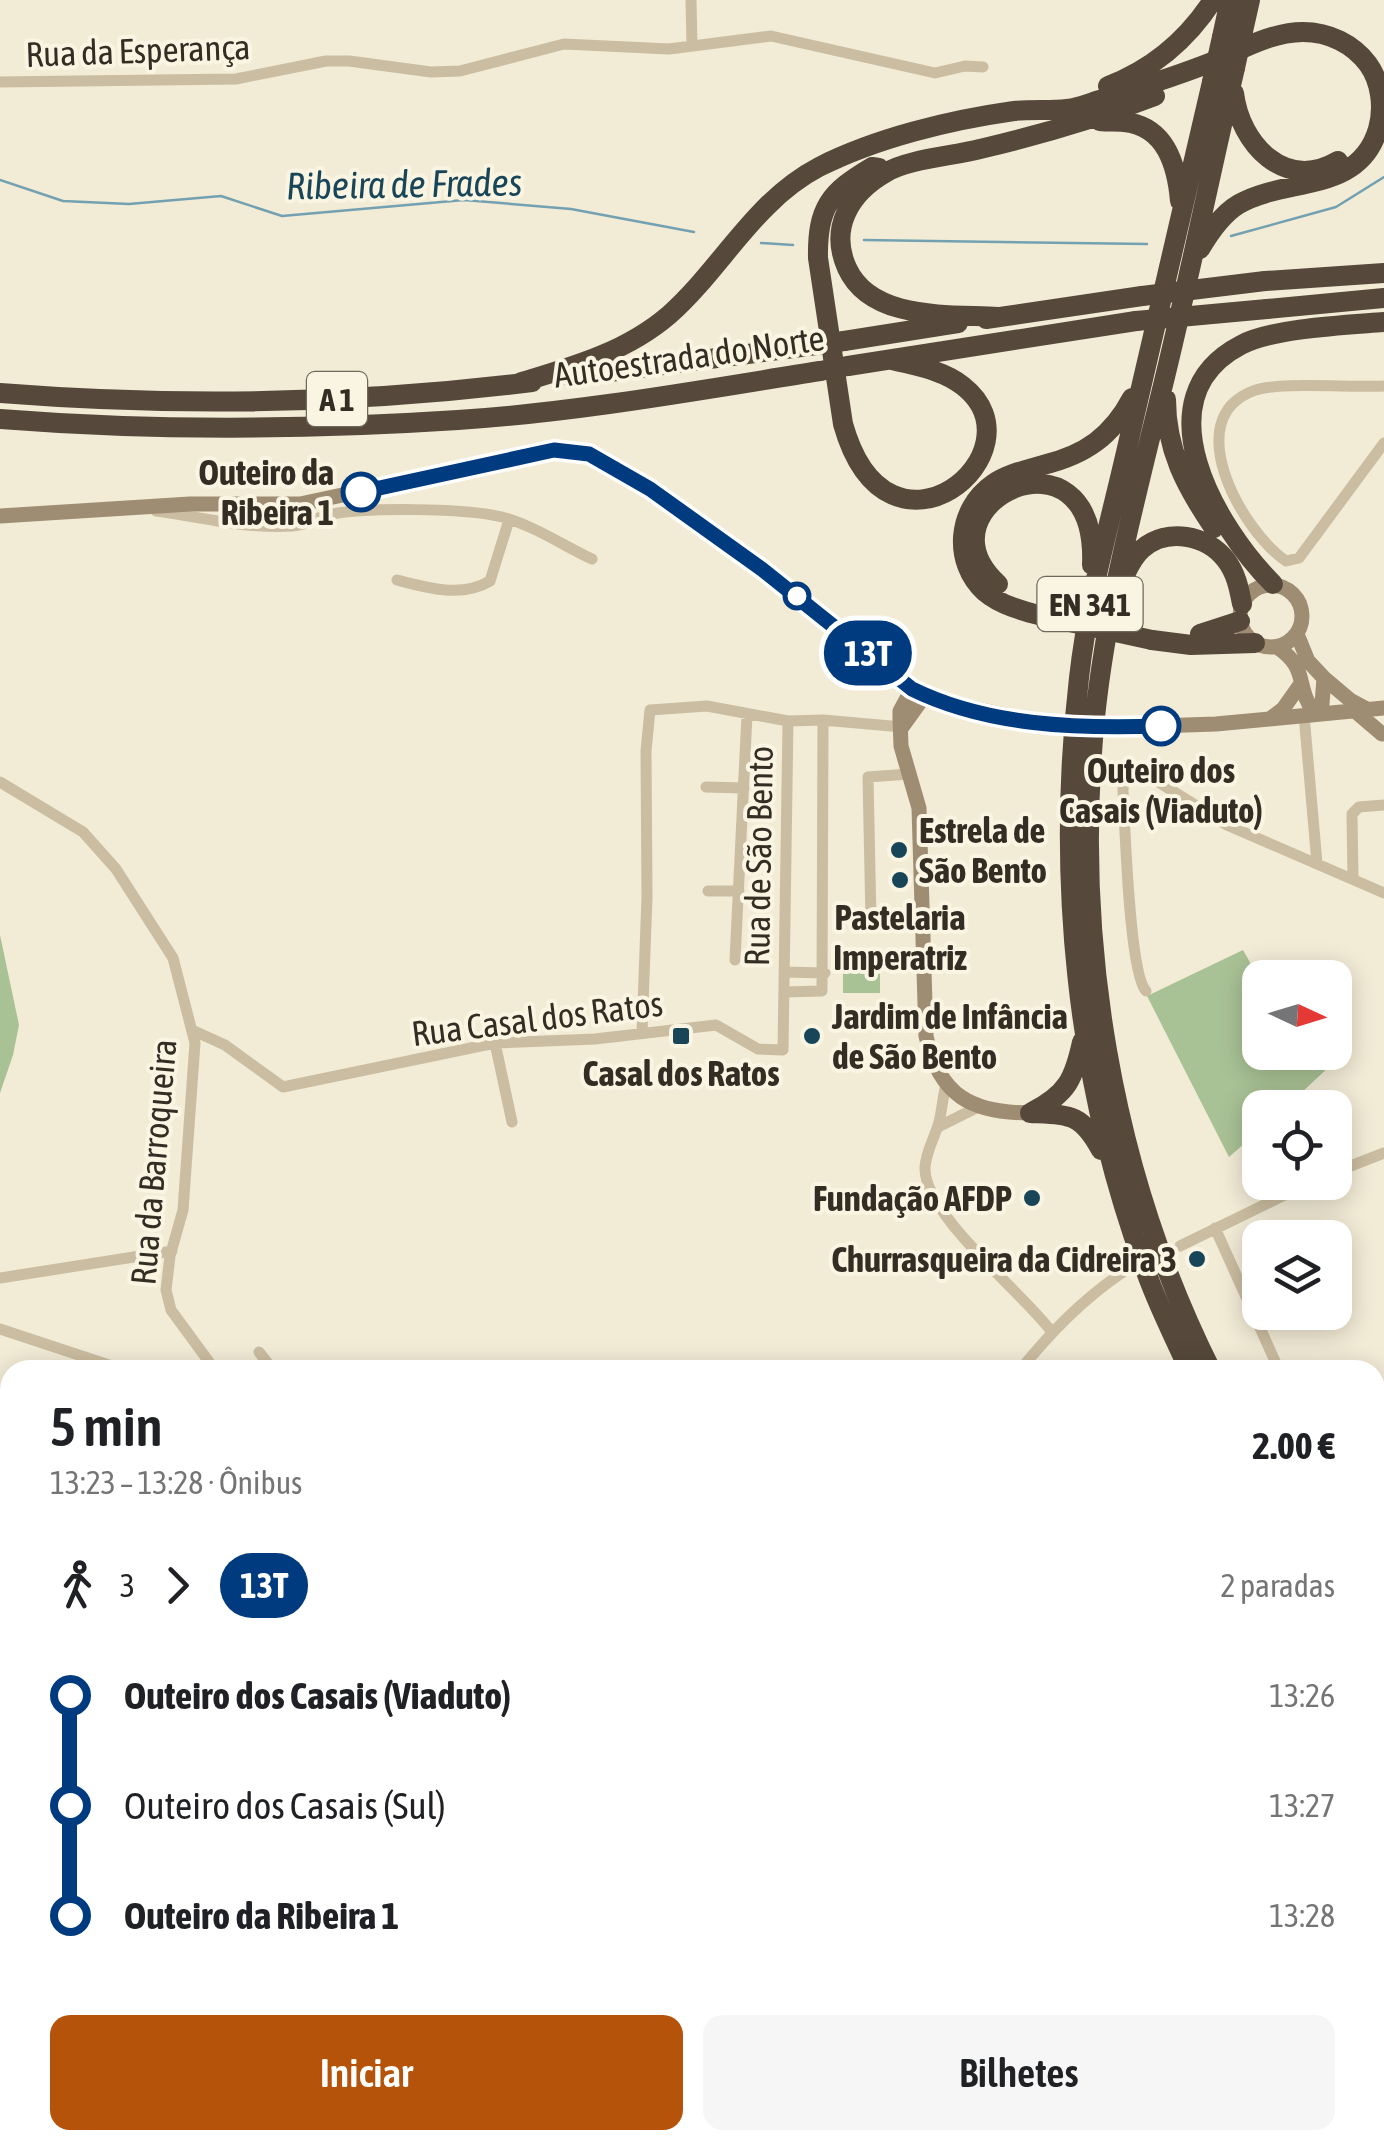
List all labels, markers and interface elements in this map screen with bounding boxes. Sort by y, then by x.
street label: Rua da Esperança [25,26,251,74]
water label: Ribeira de Frades [286,160,522,208]
street label: Autoestrada do Norte [551,317,827,395]
road number: A 1 [307,372,367,426]
place label: Outeiro da Ribeira 1 [199,452,334,532]
marker: Outeiro da Ribeira 1 [342,473,380,511]
road number: EN 341 [1038,577,1142,631]
unlabelled marker [784,583,810,609]
line badge: 13T [810,620,926,686]
text: 13T [844,633,892,673]
marker: Outeiro dos Casais (Viaduto) [1142,707,1180,745]
street label: Rua de São Bento [736,745,780,967]
place label: Outeiro dos Casais (Viaduto) [1059,750,1263,830]
place label: Estrela de São Bento [919,810,1047,890]
marker: Estrela de São Bento [888,839,910,861]
marker: Pastelaria Imperatriz [889,869,911,891]
place label: Pastelaria Imperatriz [833,897,967,977]
north arrow [1242,960,1352,1070]
map controls [1242,960,1352,1330]
street label: Rua Casal dos Ratos [409,983,665,1053]
place label: Jardim de Infância de São Bento [831,996,1068,1076]
marker: Casal dos Ratos [670,1025,692,1047]
marker: Jardim de Infância de São Bento [801,1025,823,1047]
street label: Rua da Barroqueira [122,1038,184,1286]
place label: Casal dos Ratos [582,1053,780,1093]
button: locate [1242,1090,1352,1200]
place label: Fundação AFDP [813,1178,1012,1218]
marker: Fundação AFDP [1021,1187,1043,1209]
button: layers [1242,1220,1352,1330]
place label: Churrasqueira da Cidreira 3 [831,1239,1177,1279]
marker: Churrasqueira da Cidreira 3 [1186,1248,1208,1270]
text: 5 min [50,1395,162,1458]
text: 2.00 € [1252,1424,1335,1467]
text: 13:23 – 13:28 · Ônibus [50,1464,302,1501]
icon: walk [50,1558,105,1613]
icon: forward [150,1558,205,1613]
text: 13T [240,1565,288,1605]
text: 3 [120,1567,135,1604]
text: 2 paradas [1221,1567,1335,1604]
text: Outeiro dos Casais (Viaduto) [124,1674,511,1717]
text: 13:26 [1269,1677,1335,1714]
text: Outeiro dos Casais (Sul) [124,1784,446,1827]
text: 13:27 [1269,1787,1335,1824]
text: Outeiro da Ribeira 1 [124,1894,399,1937]
text: 13:28 [1269,1897,1335,1934]
button: Iniciar [50,2015,683,2130]
button: Bilhetes [703,2015,1335,2130]

